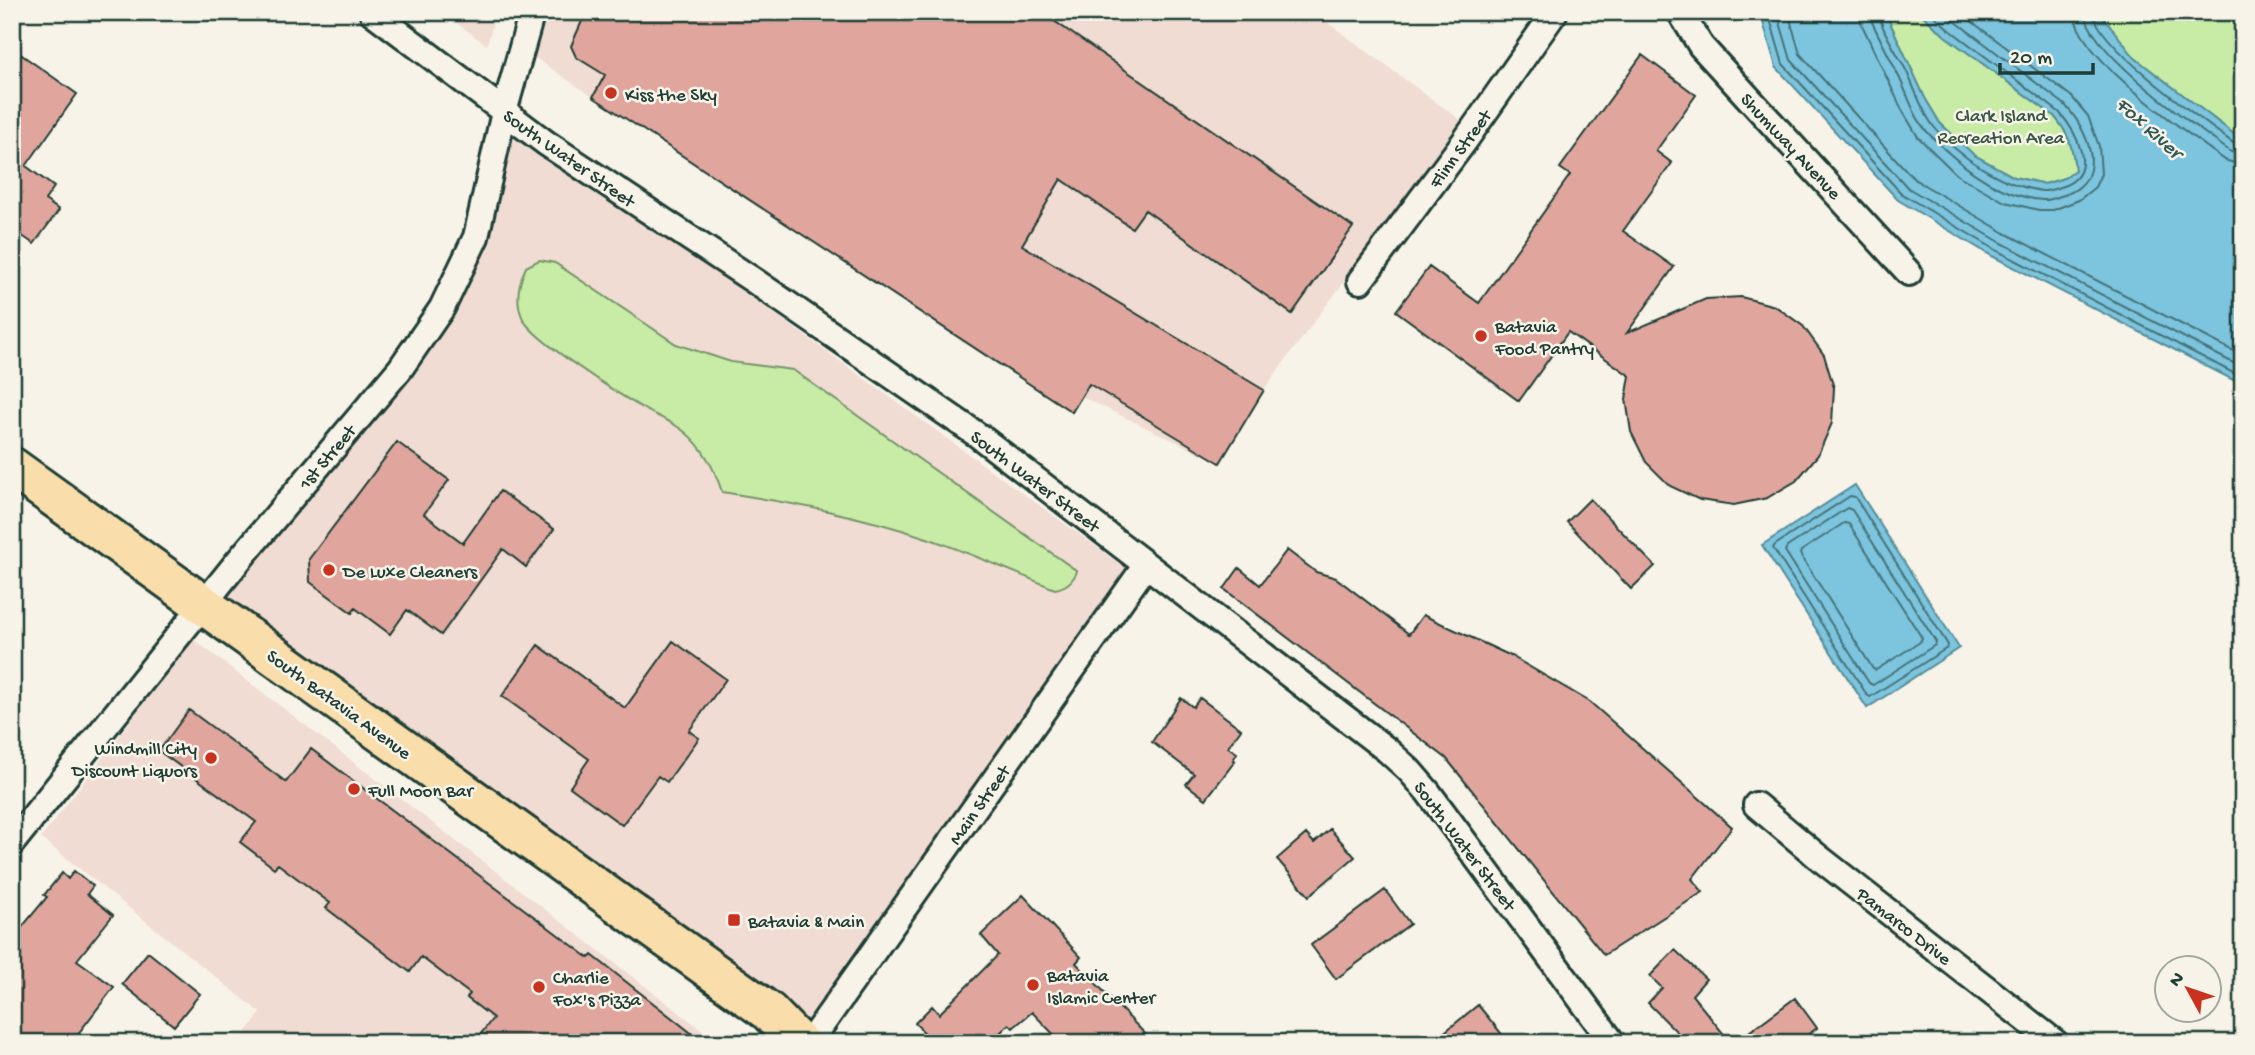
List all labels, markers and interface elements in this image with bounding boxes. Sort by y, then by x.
scale bar [2000,32,2092,76]
text: 20 m [2010,47,2052,72]
marker: Kiss the Sky [603,85,619,101]
place label: Kiss the Sky [625,85,718,108]
street label: Shumway Avenue [1734,89,1845,206]
water label: Fox River [2109,93,2189,169]
street label: Flinn Street [1425,105,1499,195]
street label: South Water Street [497,106,640,215]
park label: Clark Island Recreation Area [1938,106,2066,151]
place label: Batavia Food Pantry [1494,317,1595,362]
marker: Batavia Food Pantry [1473,328,1489,344]
street label: 1st Street [294,419,364,496]
street label: South Water Street [965,427,1105,540]
marker: De Luxe Cleaners [321,562,337,578]
place label: De Luxe Cleaners [341,562,478,585]
street label: South Batavia Avenue [261,646,415,766]
place label: Windmill City Discount Liquors [70,739,198,784]
marker: Windmill City Discount Liquors [203,750,219,766]
street label: Main Street [945,760,1018,850]
street label: South Water Street [1407,778,1521,918]
marker: Full Moon Bar [346,781,362,797]
place label: Full Moon Bar [367,781,475,804]
street label: Pamarco Drive [1850,883,1955,972]
marker: Batavia & Main [726,912,742,928]
place label: Batavia & Main [747,912,864,935]
north arrow [2154,954,2224,1024]
place label: Batavia Islamic Center [1046,966,1158,1011]
place label: Charlie Fox's Pizza [552,968,642,1013]
text: N [2165,968,2190,992]
marker: Batavia Islamic Center [1025,977,1041,993]
marker: Charlie Fox's Pizza [531,979,547,995]

